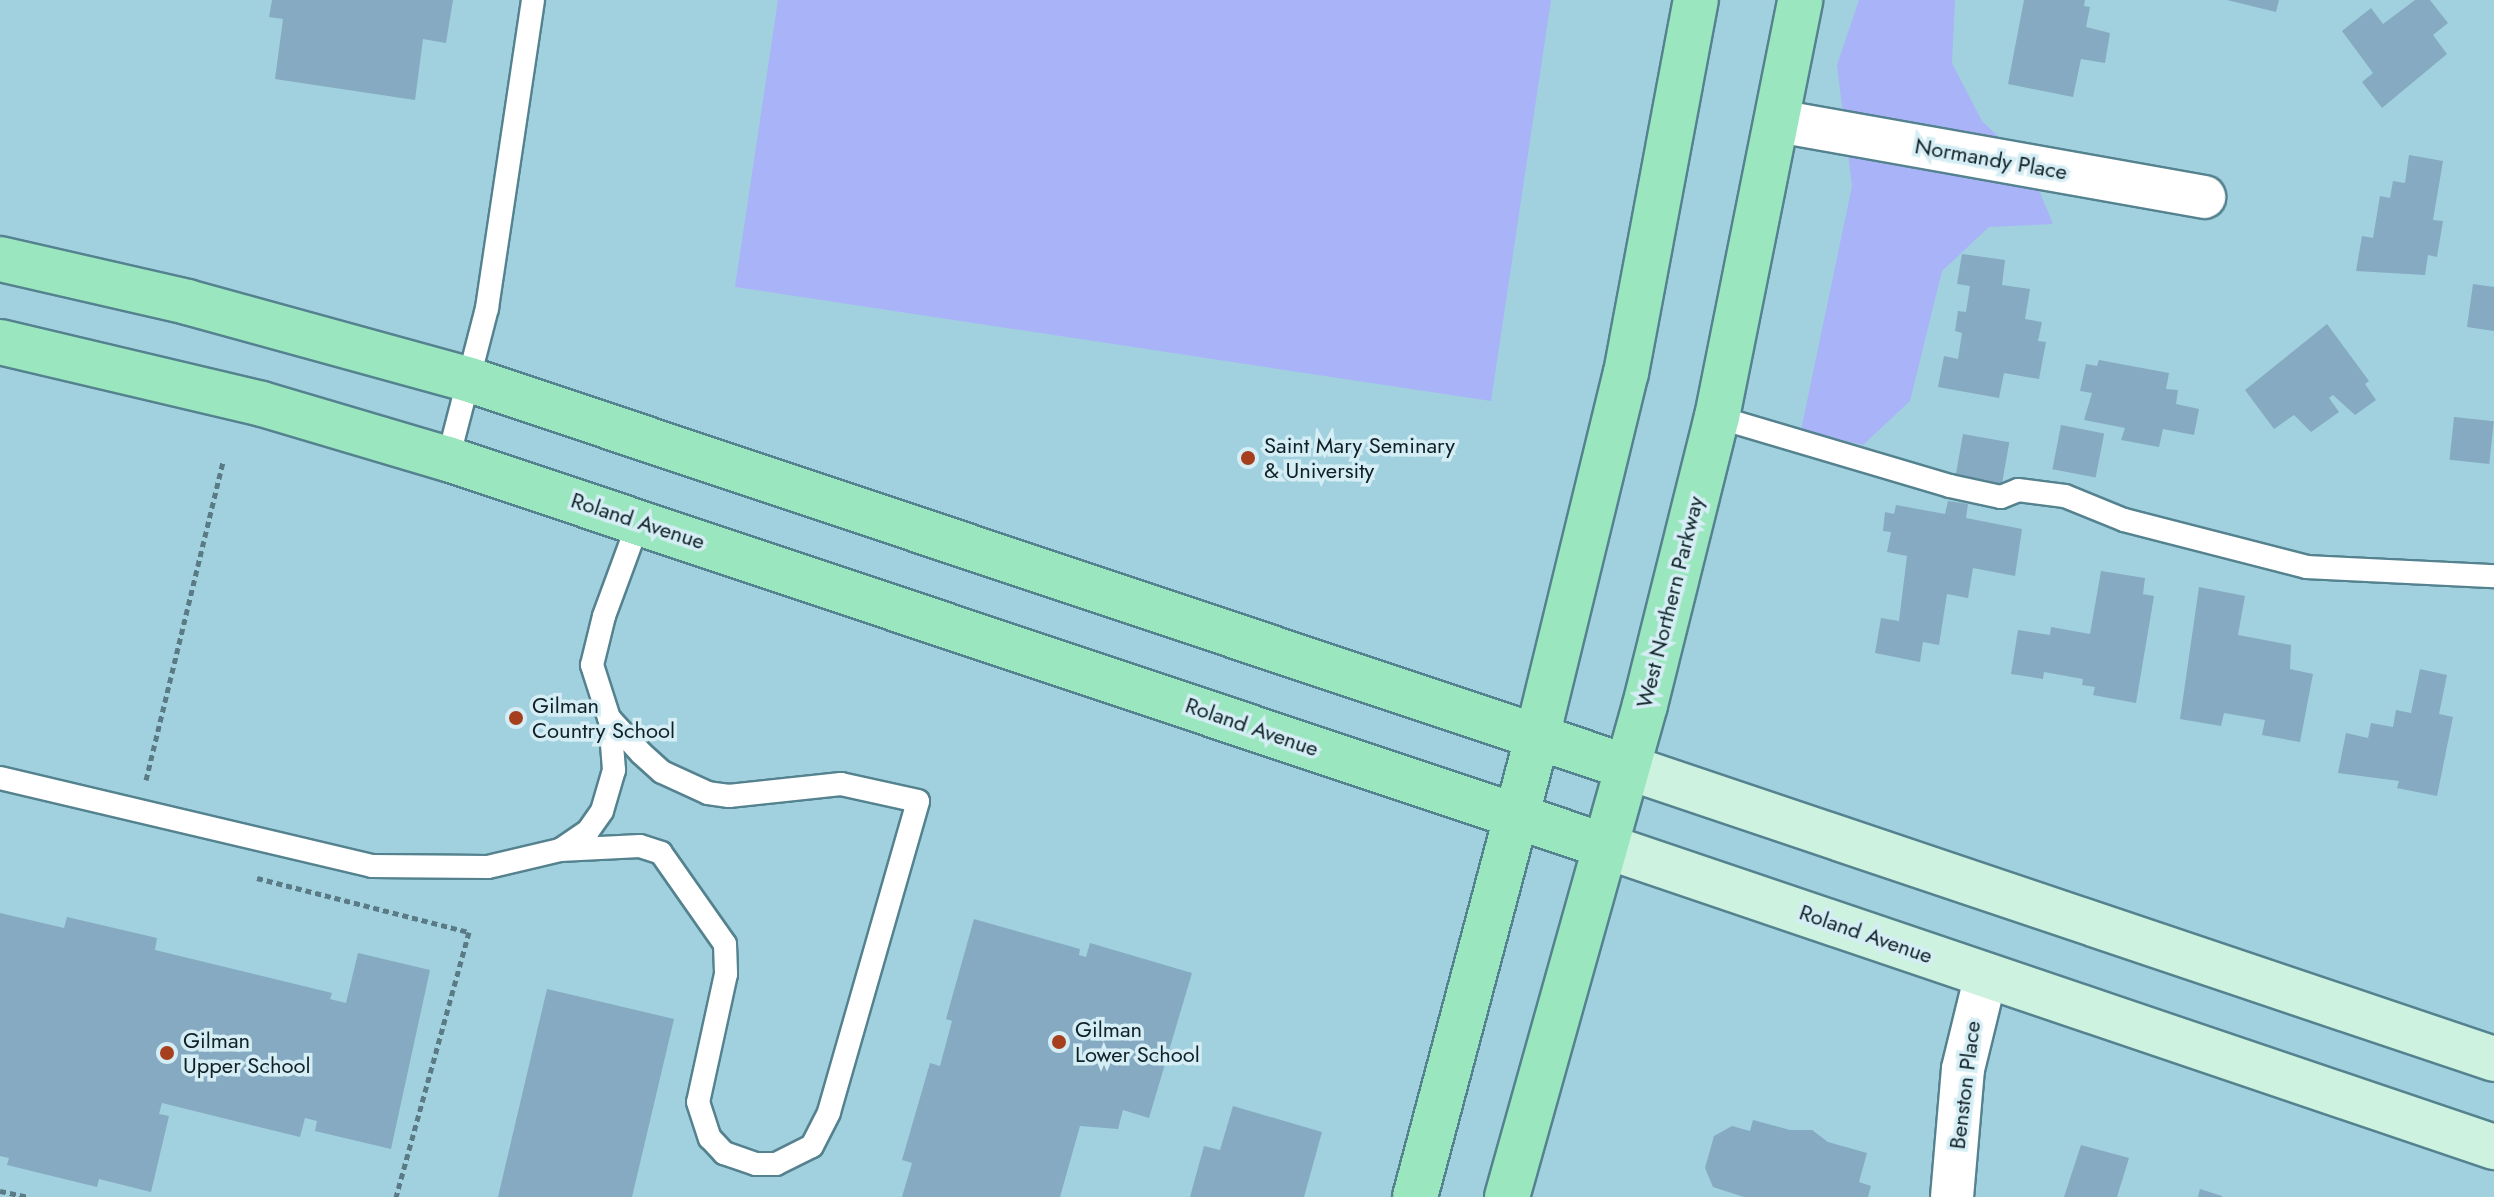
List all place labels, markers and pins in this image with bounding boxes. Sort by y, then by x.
place label: Saint Mary Seminary & University [1264,432,1455,484]
marker: Saint Mary Seminary & University [1239,449,1257,467]
place label: Gilman Country School [532,692,675,744]
marker: Gilman Country School [507,709,525,727]
place label: Gilman Lower School [1075,1016,1200,1068]
place label: Gilman Upper School [183,1027,311,1078]
marker: Gilman Lower School [1050,1033,1068,1051]
marker: Gilman Upper School [158,1044,176,1062]

